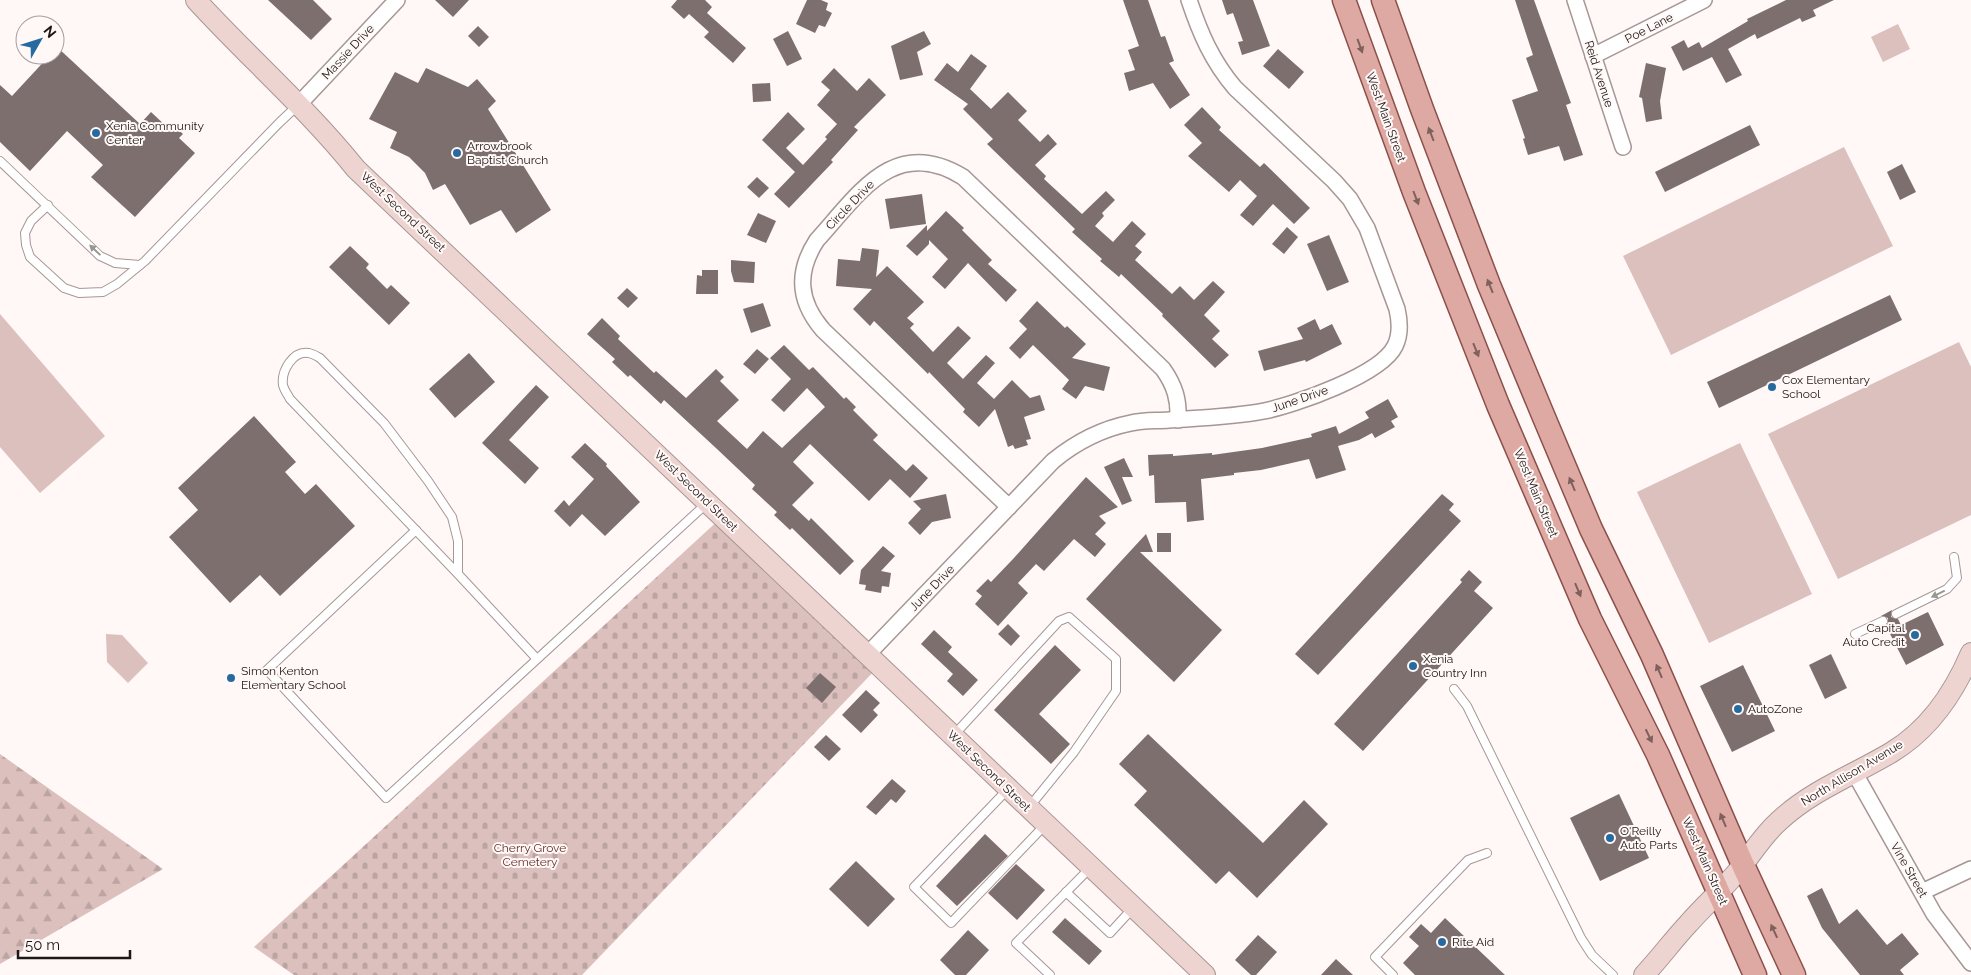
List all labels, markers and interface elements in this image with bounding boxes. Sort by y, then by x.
street label: Poe Lane [1623,10,1675,46]
north arrow [15,15,65,65]
street label: Massie Drive [319,22,377,82]
text: N [41,23,60,41]
one-way arrow [1356,39,1364,54]
street label: Reid Avenue [1582,39,1616,109]
street label: West Main Street [1363,70,1409,164]
place label: Xenia Community Center [106,119,205,147]
one-way arrow [1427,126,1435,141]
marker: Xenia Community Center [90,127,102,139]
place label: Arrowbrook Baptist Church [467,139,548,167]
marker: Arrowbrook Baptist Church [451,147,463,159]
street label: West Second Street [358,169,448,255]
street label: Circle Drive [823,177,877,233]
one-way arrow [1413,191,1420,206]
one-way arrow [89,244,101,256]
one-way arrow [1485,278,1493,293]
one-way arrow [1473,342,1480,357]
place label: Cox Elementary School [1782,373,1871,401]
marker: Cox Elementary School [1766,381,1778,393]
street label: June Drive [1270,383,1330,415]
street label: West Main Street [1511,447,1561,539]
street label: West Second Street [651,448,741,534]
one-way arrow [1567,477,1575,491]
street label: June Drive [907,562,957,614]
one-way arrow [1574,583,1582,597]
one-way arrow [1930,590,1945,598]
place label: Capital Auto Credit [1842,621,1906,649]
marker: Capital Auto Credit [1909,629,1921,641]
place label: Xenia Country Inn [1423,652,1487,680]
marker: Xenia Country Inn [1407,660,1419,672]
place label: Simon Kenton Elementary School [241,664,347,692]
one-way arrow [1654,664,1662,678]
marker: Simon Kenton Elementary School [225,672,237,684]
place label: AutoZone [1748,702,1802,716]
marker: AutoZone [1732,703,1744,715]
street label: West Second Street [944,728,1034,814]
one-way arrow [1645,729,1653,743]
street label: North Allison Avenue [1799,737,1905,809]
one-way arrow [1719,813,1727,827]
street label: West Main Street [1679,815,1731,907]
place label: O'Reilly Auto Parts [1620,824,1677,852]
marker: O'Reilly Auto Parts [1604,832,1616,844]
street label: Vine Street [1888,840,1930,900]
park label: Cherry Grove Cemetery [494,841,566,869]
one-way arrow [1769,924,1777,938]
scale bar [18,928,130,960]
place label: Rite Aid [1452,935,1494,949]
text: 50 m [25,936,60,954]
marker: Rite Aid [1436,936,1448,948]

